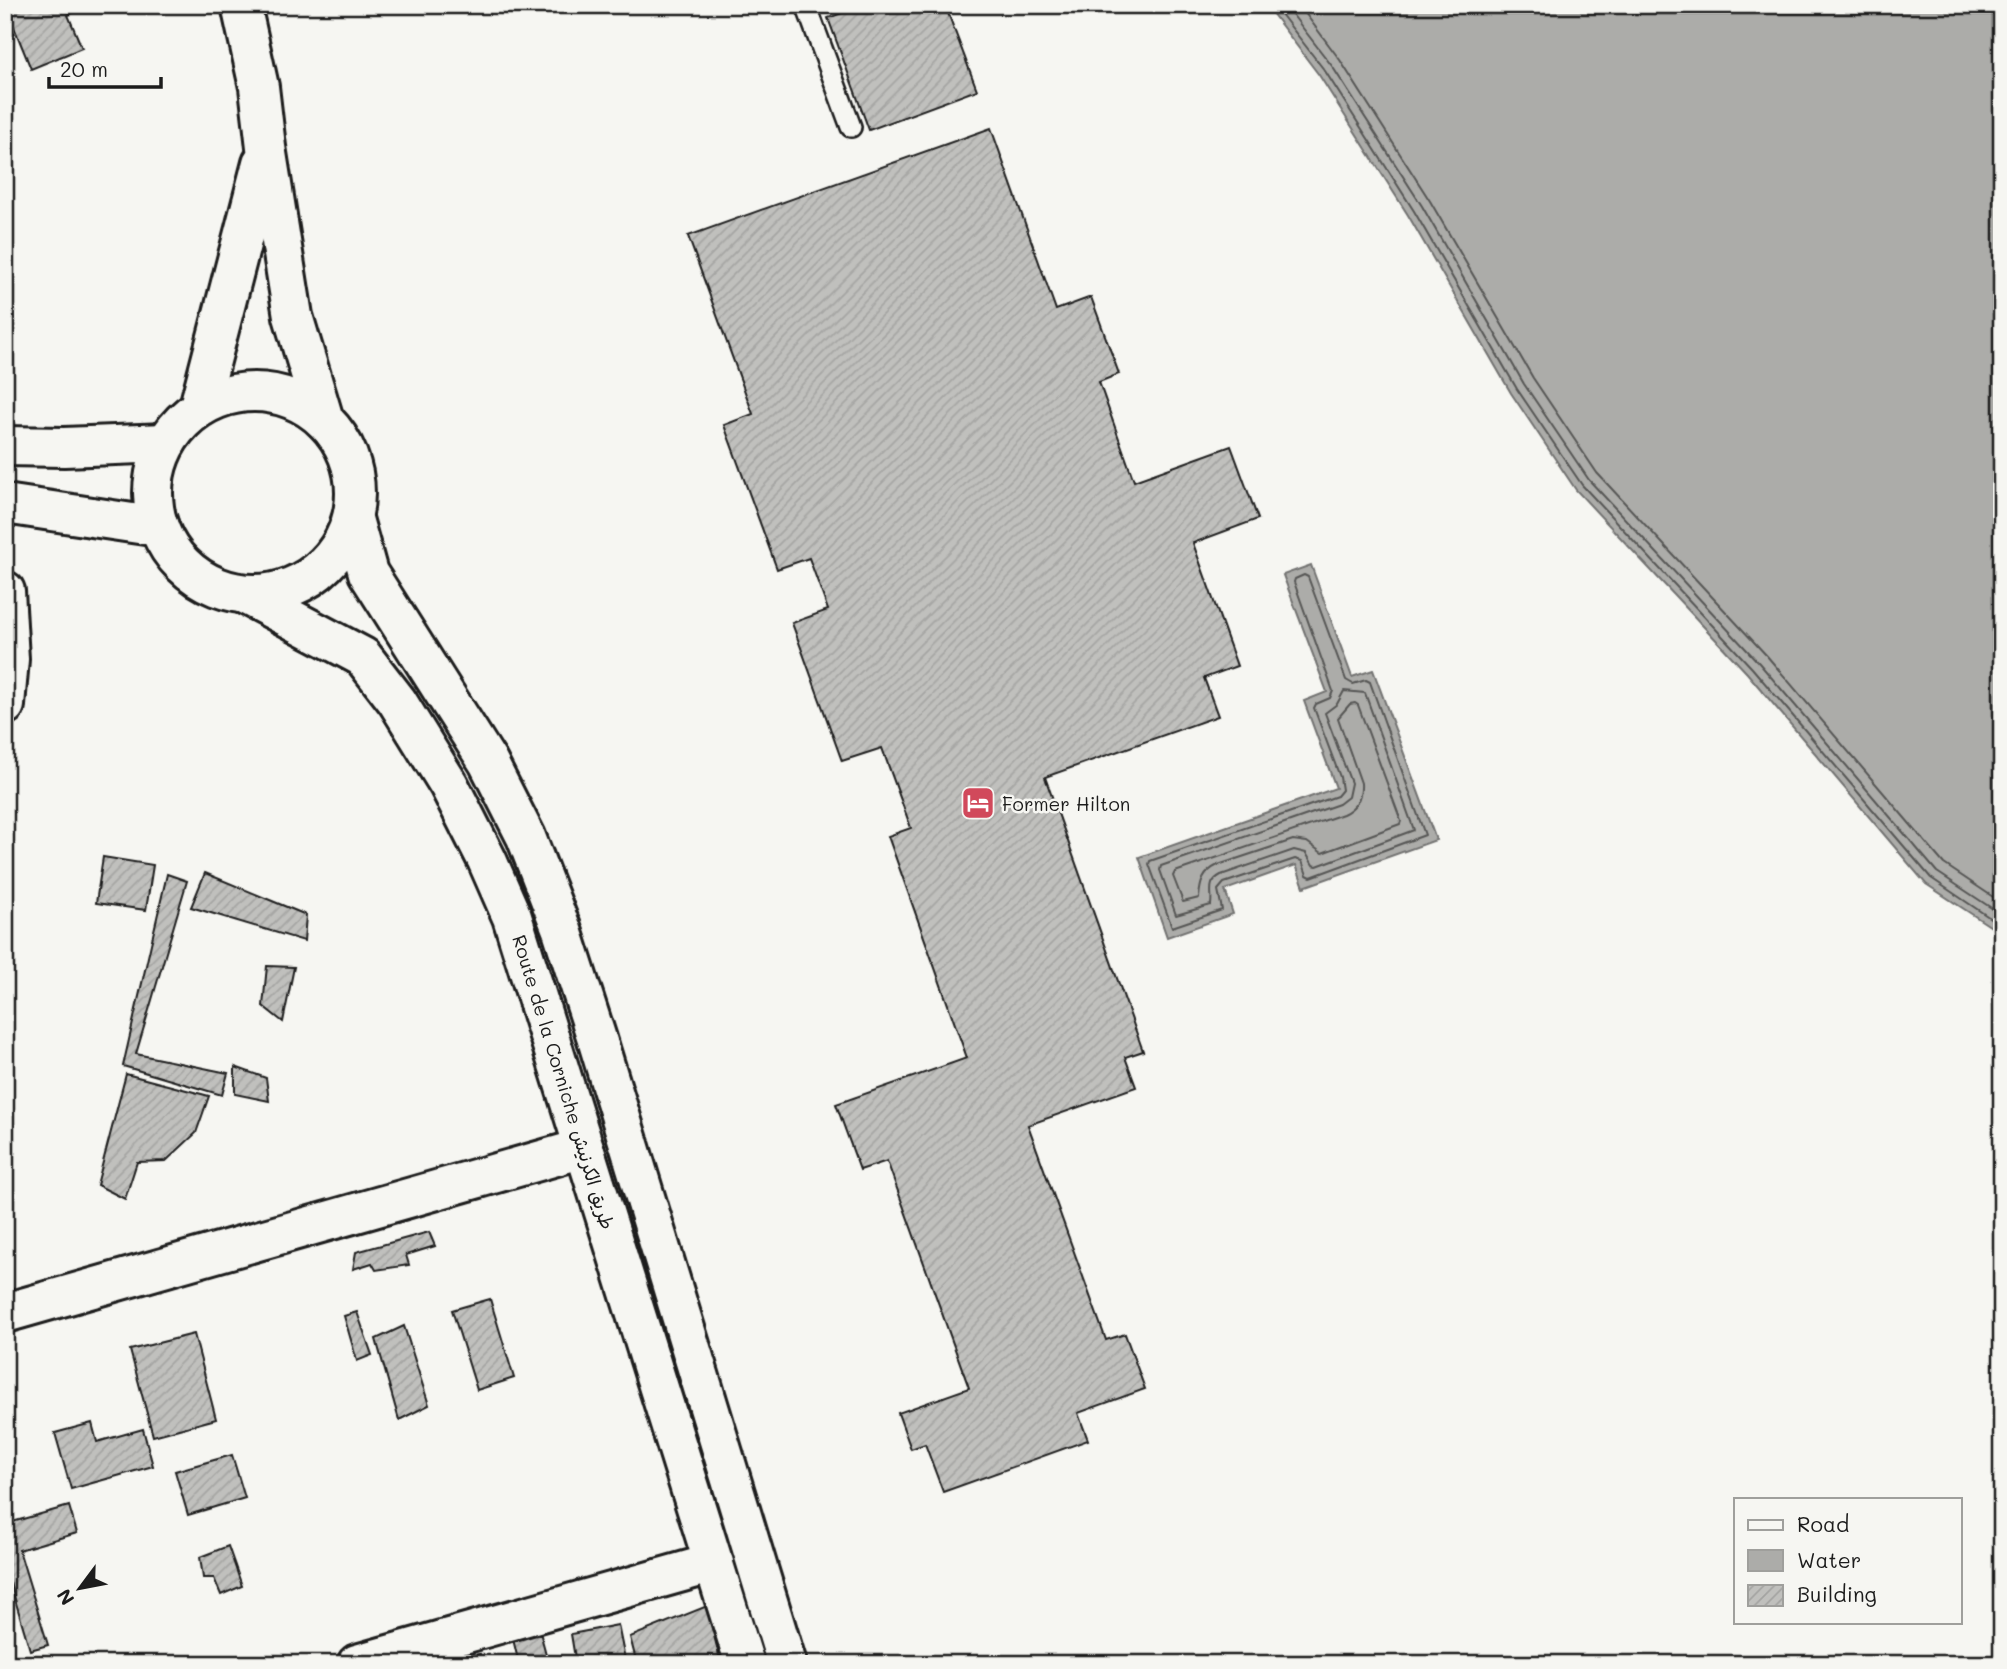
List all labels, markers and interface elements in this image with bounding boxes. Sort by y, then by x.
scale bar [49,46,161,90]
text: 20 m [60,55,108,82]
hotel icon: Former Hilton [959,784,997,822]
place label: Former Hilton [1002,791,1130,816]
street label: Route de la Corniche طريق الكرنيش [507,932,621,1232]
legend [1734,1498,1962,1624]
text: Road [1797,1510,1849,1537]
text: Water [1797,1546,1861,1573]
north arrow [46,1554,116,1624]
text: Building [1797,1580,1877,1607]
text: N [51,1585,80,1610]

